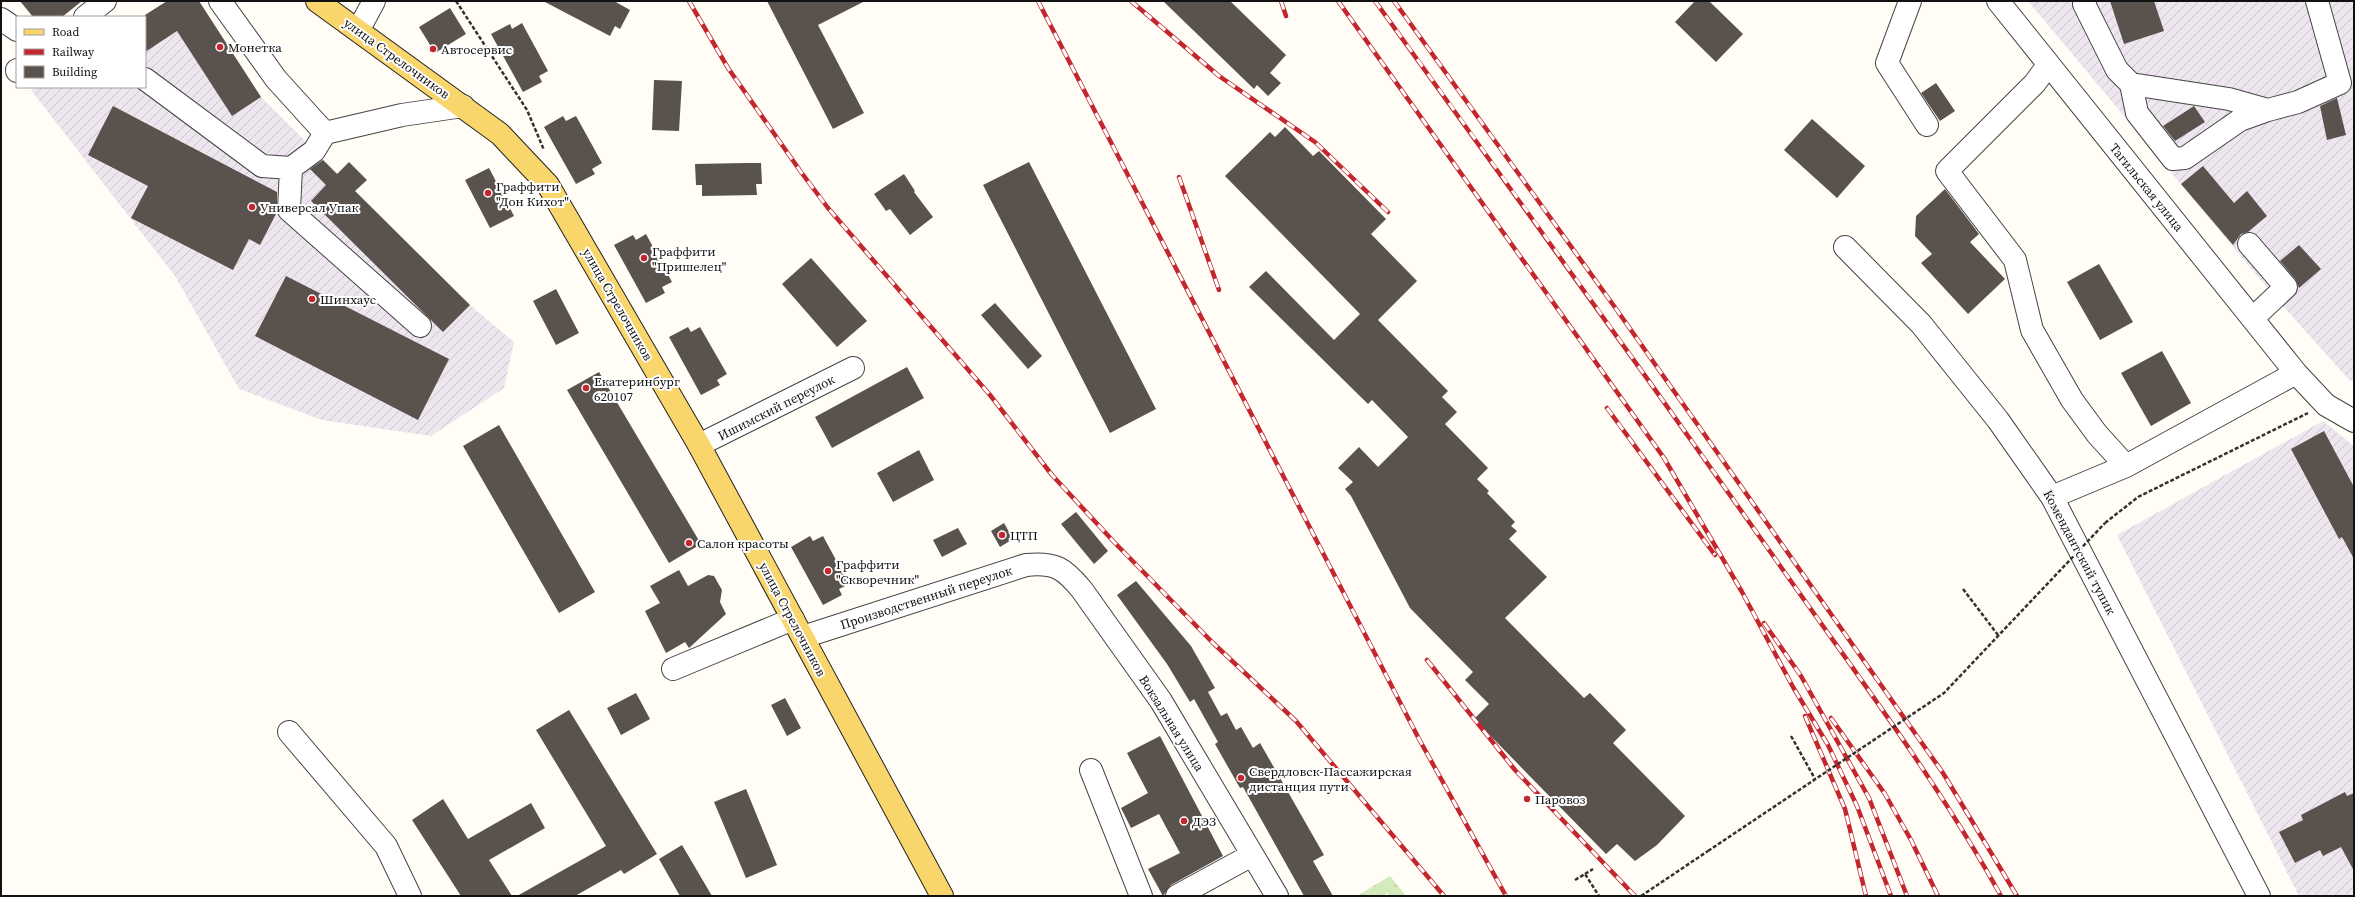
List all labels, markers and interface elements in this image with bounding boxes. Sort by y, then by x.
street label: улица Стрелочников [340,14,453,103]
legend [16,16,146,88]
text: Road [52,24,79,40]
place label: Монетка [228,39,282,56]
place label: Автосервис [441,41,512,58]
marker: Монетка [215,42,225,52]
text: Railway [52,44,95,60]
marker: Автосервис [428,44,438,54]
text: Building [52,64,97,80]
street label: Тагильская улица [2106,140,2188,235]
place label: Граффити "Дон Кихот" [496,178,569,210]
marker: Граффити "Дон Кихот" [483,188,493,198]
place label: Универсал Упак [260,199,359,216]
marker: Универсал Упак [247,202,257,212]
place label: Граффити "Пришелец" [652,243,727,275]
street label: улица Стрелочников [578,245,657,364]
marker: Граффити "Пришелец" [639,253,649,263]
place label: Шинхаус [320,291,376,308]
marker: Шинхаус [307,294,317,304]
street label: Ишимский переулок [715,371,838,444]
place label: Екатеринбург 620107 [594,373,680,405]
marker: Екатеринбург 620107 [581,383,591,393]
street label: Комендантский тупик [2039,487,2120,618]
place label: ЦТП [1010,527,1038,544]
marker: ЦТП [997,530,1007,540]
place label: Салон красоты [697,535,789,552]
marker: Салон красоты [684,538,694,548]
place label: Граффити "Скворечник" [836,556,919,588]
street label: улица Стрелочников [755,559,830,680]
street label: Производственный переулок [838,562,1014,633]
marker: Граффити "Скворечник" [823,566,833,576]
street label: Вокзальная улица [1135,672,1208,775]
place label: Свердловск-Пассажирская дистанция пути [1249,763,1412,795]
marker: Свердловск-Пассажирская дистанция пути [1236,773,1246,783]
place label: Паровоз [1535,791,1586,808]
marker: Паровоз [1522,794,1532,804]
place label: ДЭЗ [1192,813,1216,830]
marker: ДЭЗ [1179,816,1189,826]

